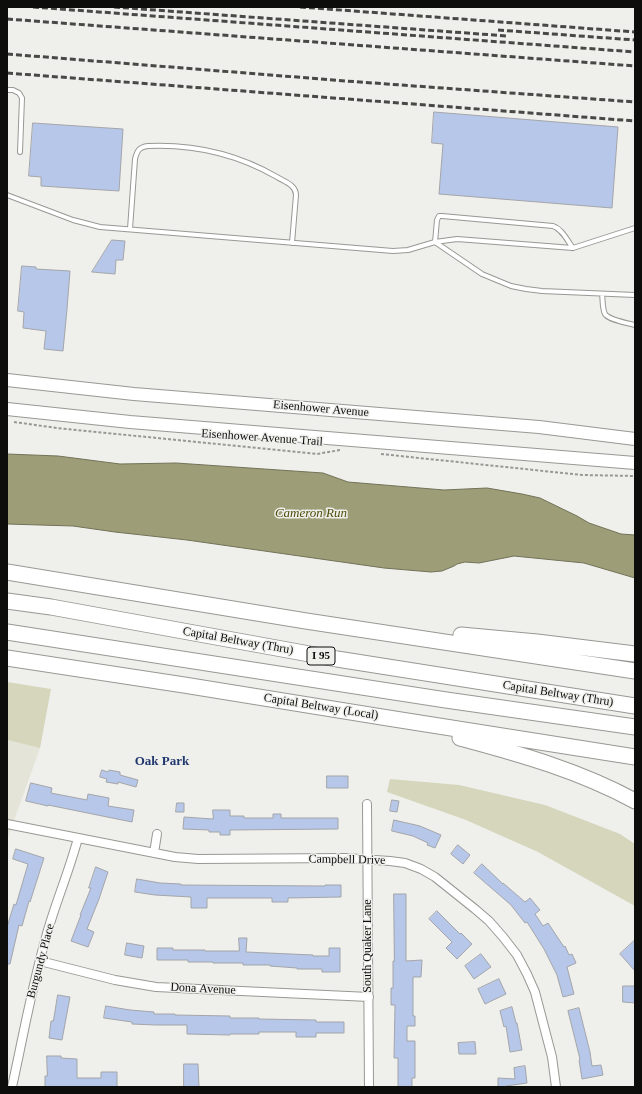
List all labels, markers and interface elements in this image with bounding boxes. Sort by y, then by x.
street label: Eisenhower Avenue [273,398,369,420]
street label: Eisenhower Avenue Trail [201,427,323,449]
water label: Cameron Run [275,506,347,522]
street label: Capital Beltway (Thru) [182,624,294,658]
road number: I 95 [307,647,335,665]
street label: Capital Beltway (Thru) [502,678,614,710]
street label: Capital Beltway (Local) [263,691,379,723]
district label: Oak Park [135,754,189,770]
street label: Campbell Drive [308,852,386,868]
street label: South Quaker Lane [361,899,375,993]
street label: Burgundy Place [24,922,58,1000]
street label: Dona Avenue [170,980,236,998]

